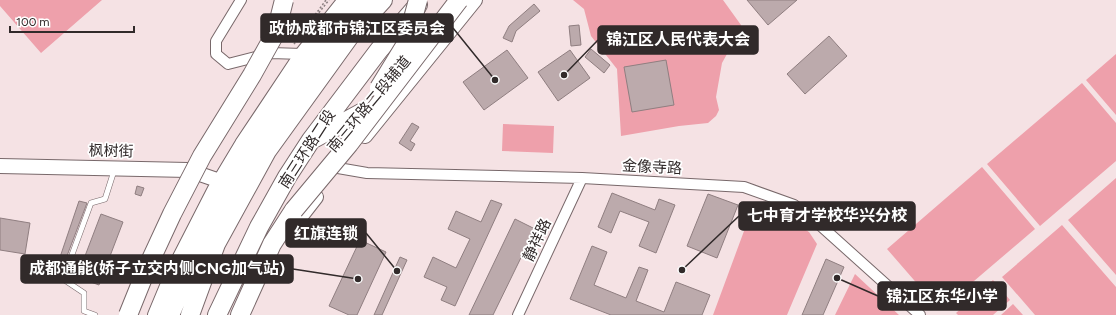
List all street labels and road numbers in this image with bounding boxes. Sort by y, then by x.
street label: 南三环路二段辅道 [324,52,414,156]
street label: 南三环路二段 [275,106,339,192]
street label: 枫树街 [88,142,134,160]
street label: 金像寺路 [622,156,682,178]
street label: 静祥路 [519,216,555,264]

